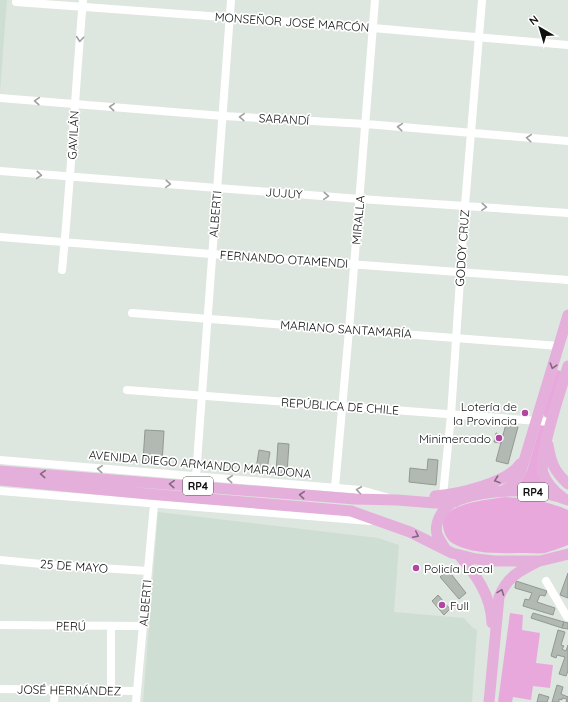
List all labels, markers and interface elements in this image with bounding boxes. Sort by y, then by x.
north arrow [520,8,560,48]
street label: MONSEÑOR JOSÉ MARCÓN [214,9,370,35]
text: N [526,12,541,28]
one-way arrow [75,36,84,42]
one-way arrow [34,96,40,105]
one-way arrow [109,102,115,111]
street label: GAVILÁN [64,110,82,160]
street label: SARANDÍ [258,110,311,128]
one-way arrow [239,112,245,121]
one-way arrow [397,123,403,132]
one-way arrow [526,134,532,143]
one-way arrow [36,170,42,179]
one-way arrow [165,180,171,189]
street label: JUJUY [265,184,303,202]
street label: ALBERTI [205,190,225,238]
one-way arrow [323,192,329,201]
street label: MIRALLA [348,195,368,245]
one-way arrow [481,202,487,211]
street label: GODOY CRUZ [452,209,472,287]
street label: FERNANDO OTAMENDI [219,247,349,271]
street label: MARIANO SANTAMARÍA [280,317,413,341]
one-way arrow [549,362,558,369]
street label: REPÚBLICA DE CHILE [281,394,400,418]
place label: Lotería de la Provincia [453,399,517,428]
marker: Lotería de la Provincia [520,408,530,418]
place label: Minimercado [419,431,491,446]
marker: Minimercado [494,433,504,443]
street label: AVENIDA DIEGO ARMANDO MARADONA [88,447,312,481]
one-way arrow [97,464,103,473]
one-way arrow [40,470,46,479]
one-way arrow [227,475,233,484]
one-way arrow [494,475,501,483]
road number: RP4 [183,477,213,495]
one-way arrow [169,480,175,489]
road number: RP4 [518,483,548,501]
one-way arrow [356,486,362,495]
one-way arrow [299,490,305,499]
one-way arrow [411,530,419,537]
street label: 25 DE MAYO [40,556,108,576]
place label: Policía Local [424,561,493,576]
marker: Policía Local [411,563,421,573]
street label: ALBERTI [135,579,155,627]
one-way arrow [497,588,505,595]
place label: Full [450,598,469,613]
marker: Full [437,600,447,610]
street label: PERÚ [56,618,86,634]
street label: JOSÉ HERNÁNDEZ [16,682,122,698]

